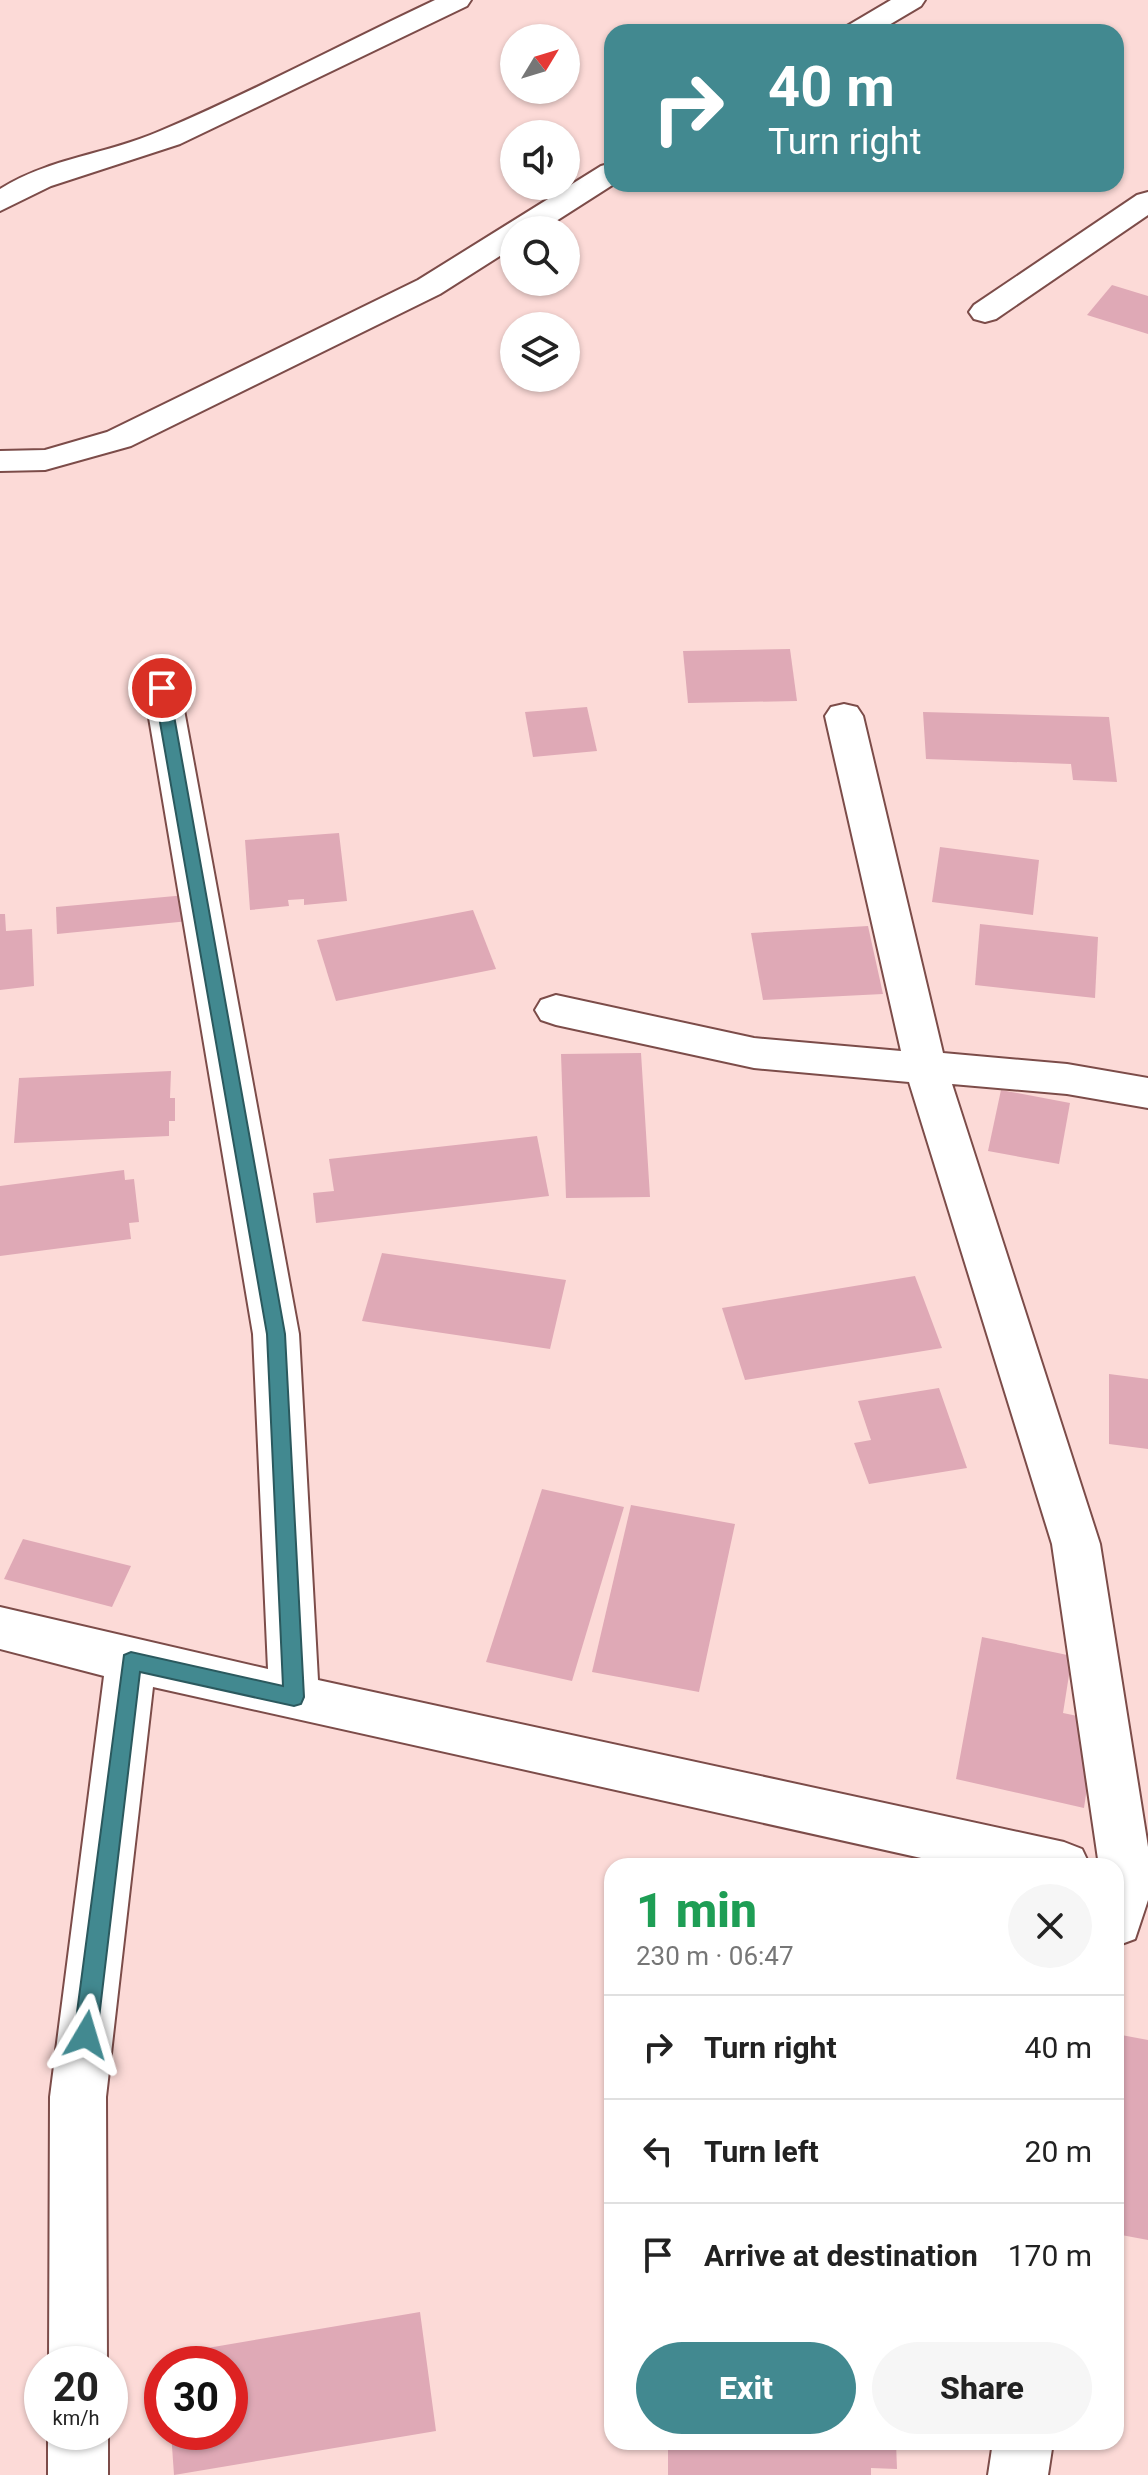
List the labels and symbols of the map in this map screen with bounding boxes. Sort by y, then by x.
north arrow [500,24,580,104]
pin [128,654,196,722]
position arrow [44,1993,128,2077]
speed limit sign: 30 [144,2346,248,2450]

